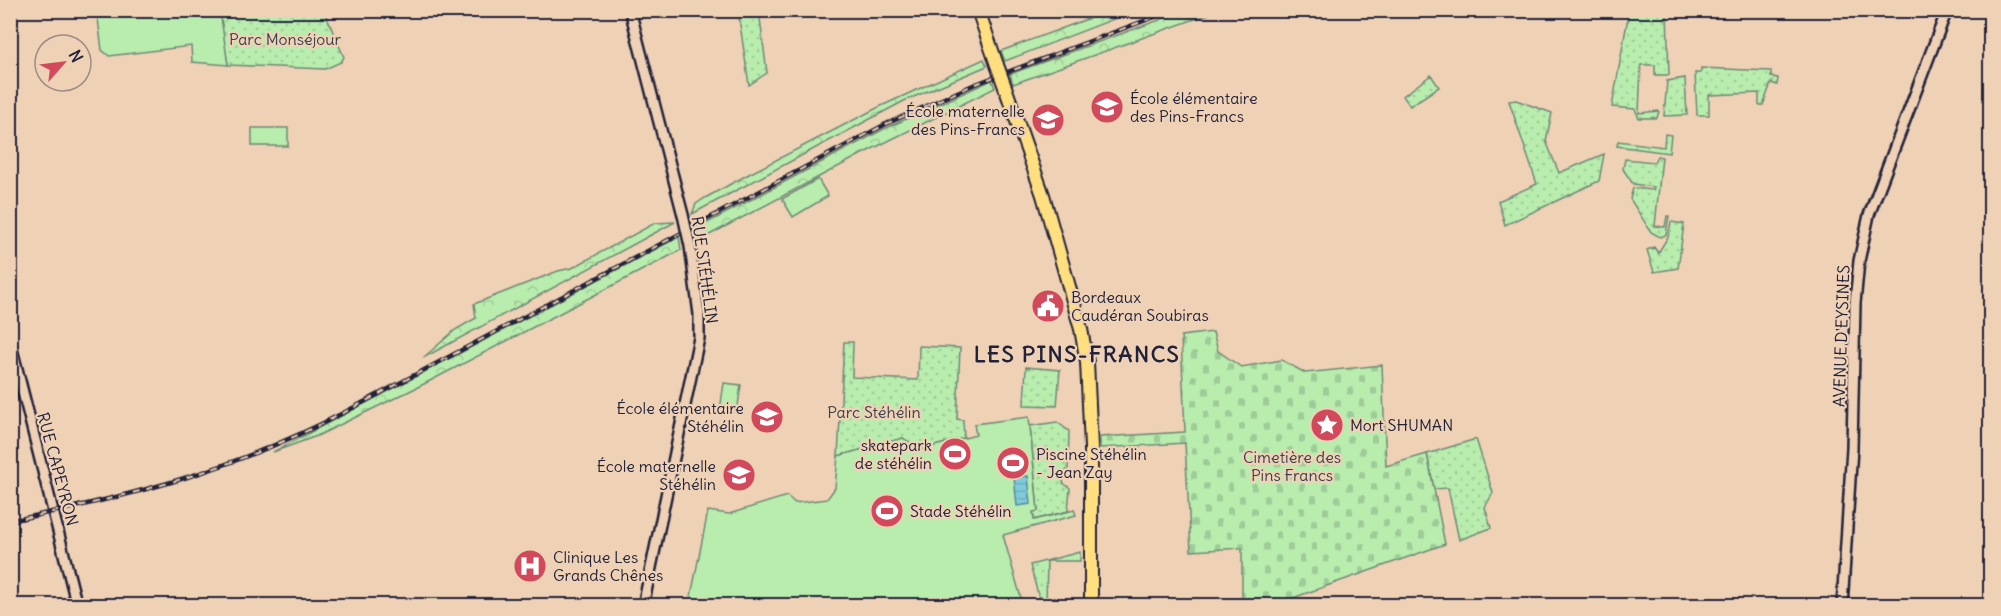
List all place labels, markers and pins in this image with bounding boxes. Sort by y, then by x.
place label: École élémentaire des Pins-Francs [1130,88,1258,126]
school or university icon: École élémentaire des Pins-Francs [1089,89,1125,125]
place label: École maternelle des Pins-Francs [906,101,1025,139]
school or university icon: École maternelle des Pins-Francs [1030,102,1066,138]
place label: Bordeaux Caudéran Soubiras [1071,287,1209,325]
public building icon: Bordeaux Caudéran Soubiras [1030,288,1066,324]
place label: École élémentaire Stéhélin [616,398,744,436]
school or university icon: École élémentaire Stéhélin [749,399,785,435]
place icon: Mort SHUMAN [1309,407,1345,443]
place label: Mort SHUMAN [1350,415,1453,435]
place label: skatepark de stéhélin [855,435,932,473]
sports icon: skatepark de stéhélin [937,436,973,472]
place label: Piscine Stéhélin - Jean Zay [1036,444,1147,482]
sports icon: Piscine Stéhélin - Jean Zay [995,445,1031,481]
place label: École maternelle Stéhélin [597,456,716,494]
school or university icon: École maternelle Stéhélin [721,457,757,493]
sports icon: Stade Stéhélin [869,493,905,529]
place label: Stade Stéhélin [910,501,1012,521]
place label: Clinique Les Grands Chênes [553,547,663,585]
hospital icon: Clinique Les Grands Chênes [512,548,548,584]

